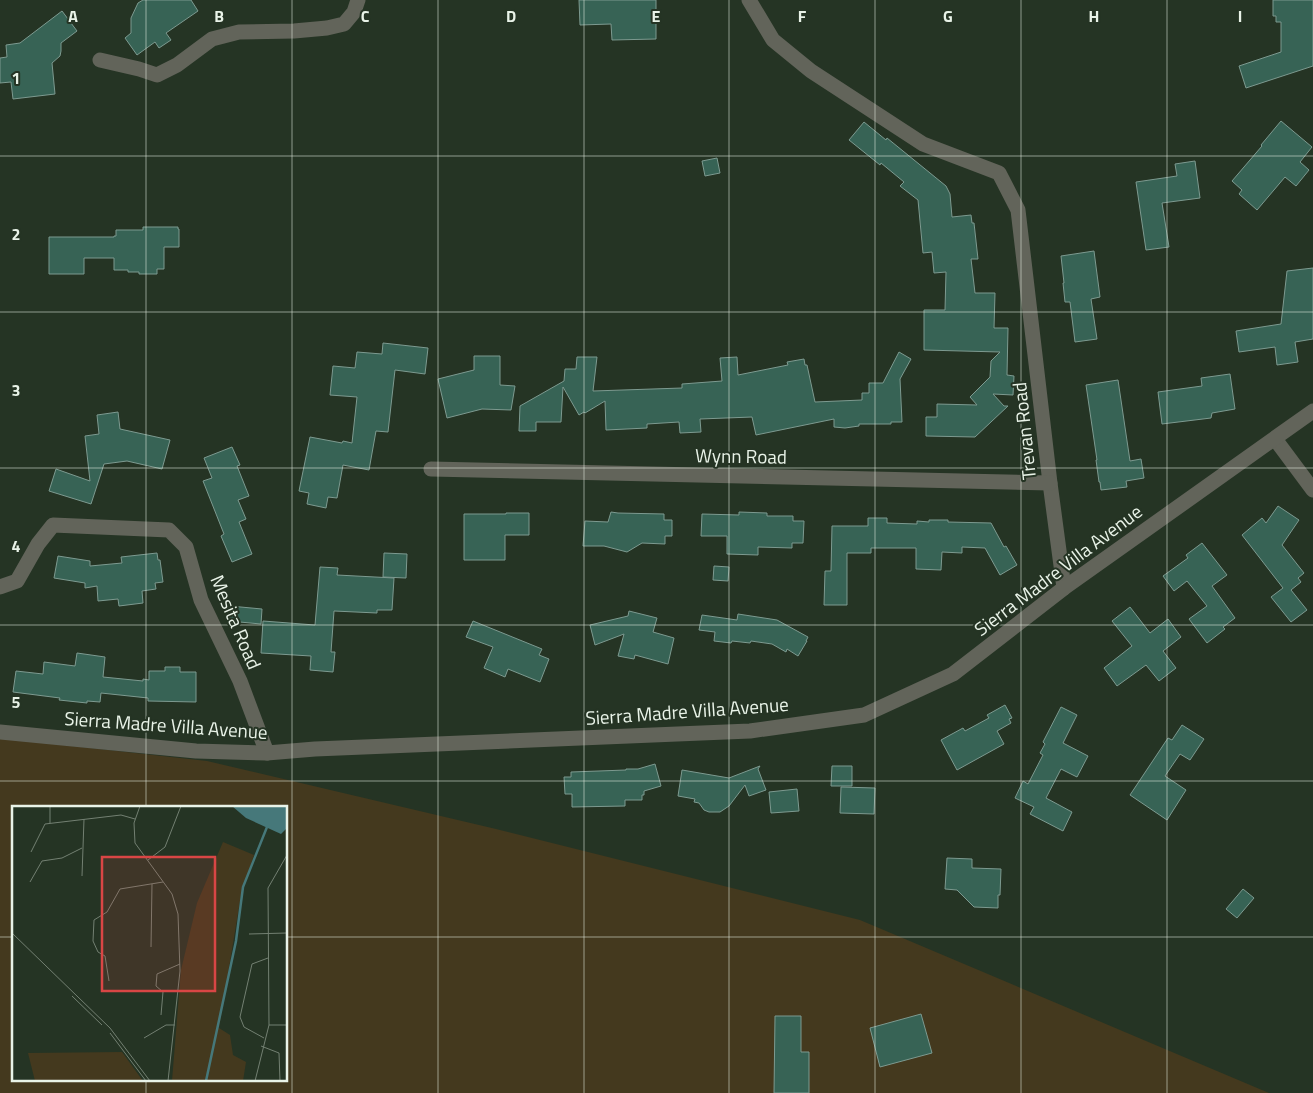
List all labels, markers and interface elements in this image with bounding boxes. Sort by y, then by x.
text: A [68,4,78,28]
text: B [214,4,224,28]
text: C [361,4,370,28]
text: D [506,4,516,28]
text: E [652,4,661,28]
text: F [798,4,807,28]
text: G [943,4,953,28]
text: H [1089,4,1099,28]
text: I [1238,4,1242,28]
text: 1 [12,66,20,90]
text: 2 [12,222,20,246]
text: 3 [12,378,20,402]
street label: Trevan Road [1004,381,1043,481]
street label: Wynn Road [695,440,787,471]
street label: Sierra Madre Villa Avenue [968,497,1148,642]
text: 4 [12,534,21,558]
street label: Mesita Road [204,570,269,673]
street label: Sierra Madre Villa Avenue [584,689,790,732]
text: 5 [12,690,21,714]
street label: Sierra Madre Villa Avenue [63,703,269,746]
inset map [12,806,288,1080]

